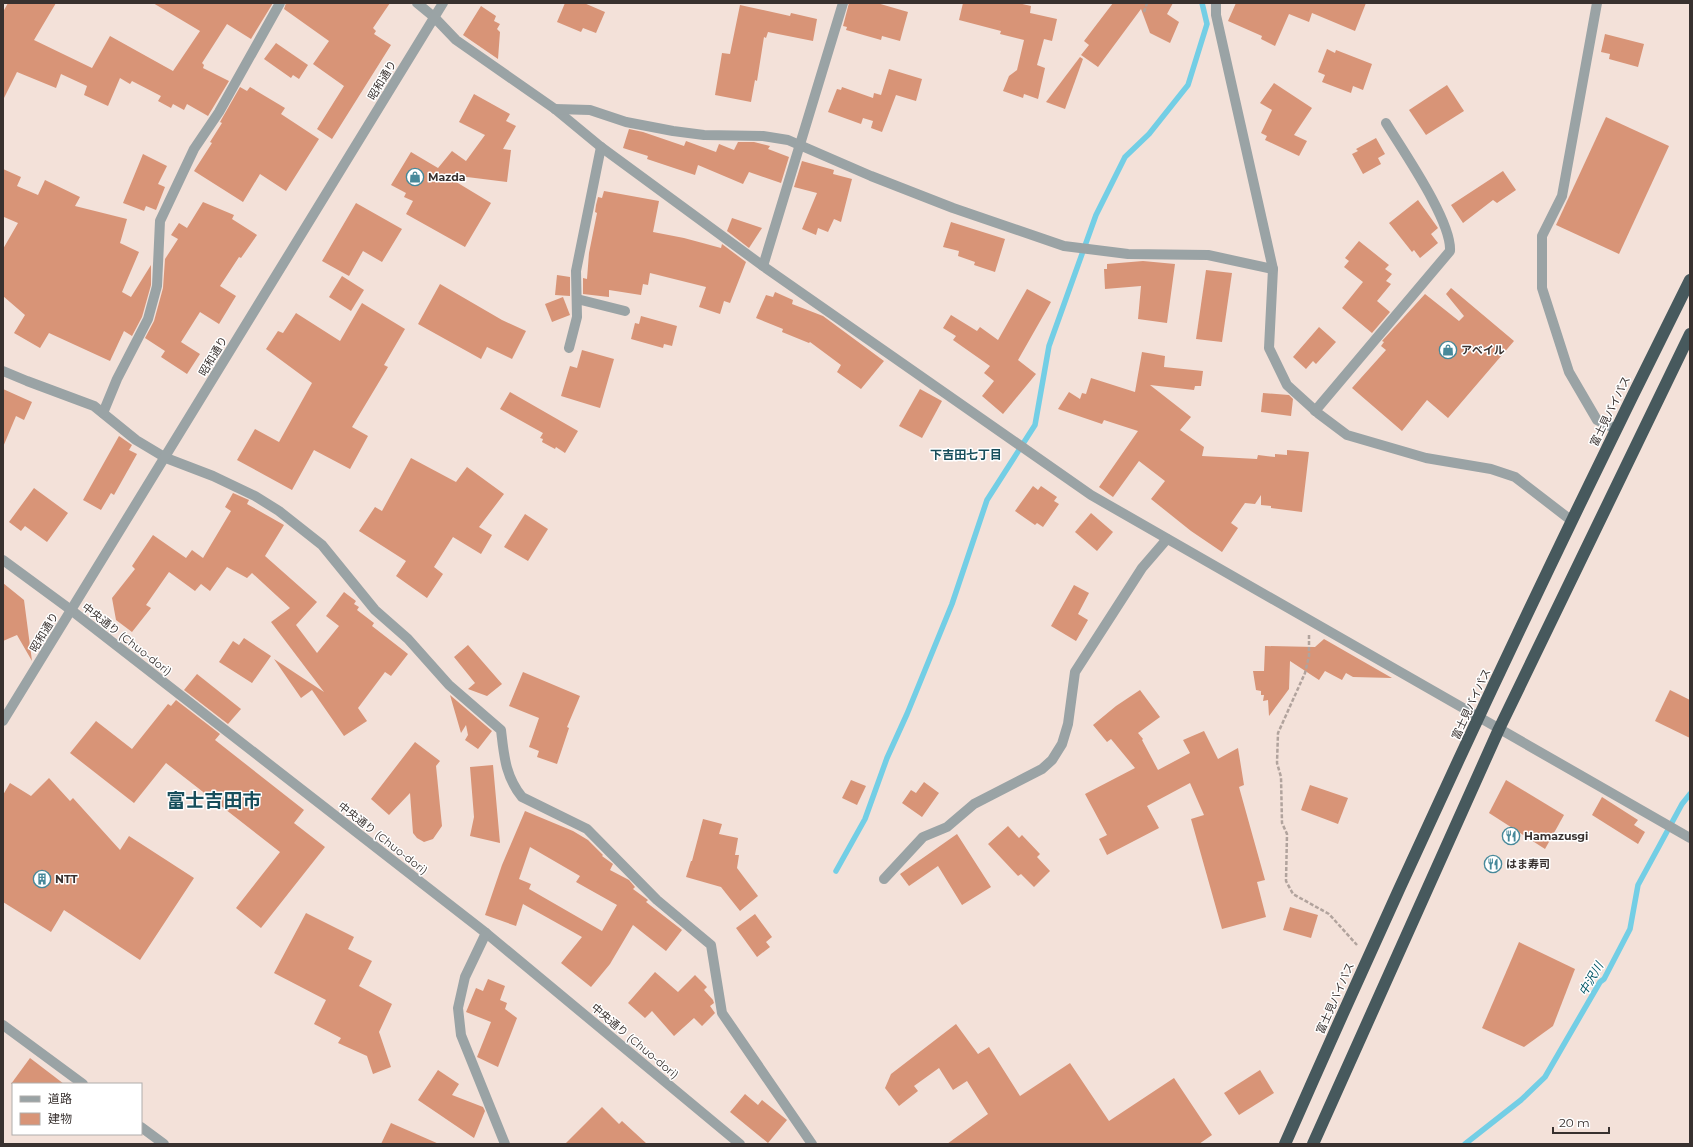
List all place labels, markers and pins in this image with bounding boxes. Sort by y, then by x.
shop icon: Mazda [405,167,425,187]
place label: Mazda [428,170,466,184]
shop icon: アベイル [1438,340,1458,360]
place label: アベイル [1461,343,1505,357]
restaurant icon: Hamazusgi [1501,826,1521,846]
place label: Hamazusgi [1524,829,1588,843]
restaurant icon: はま寿司 [1483,854,1503,874]
place label: はま寿司 [1506,857,1550,871]
building icon: NTT [32,869,52,889]
place label: NTT [55,872,78,886]

